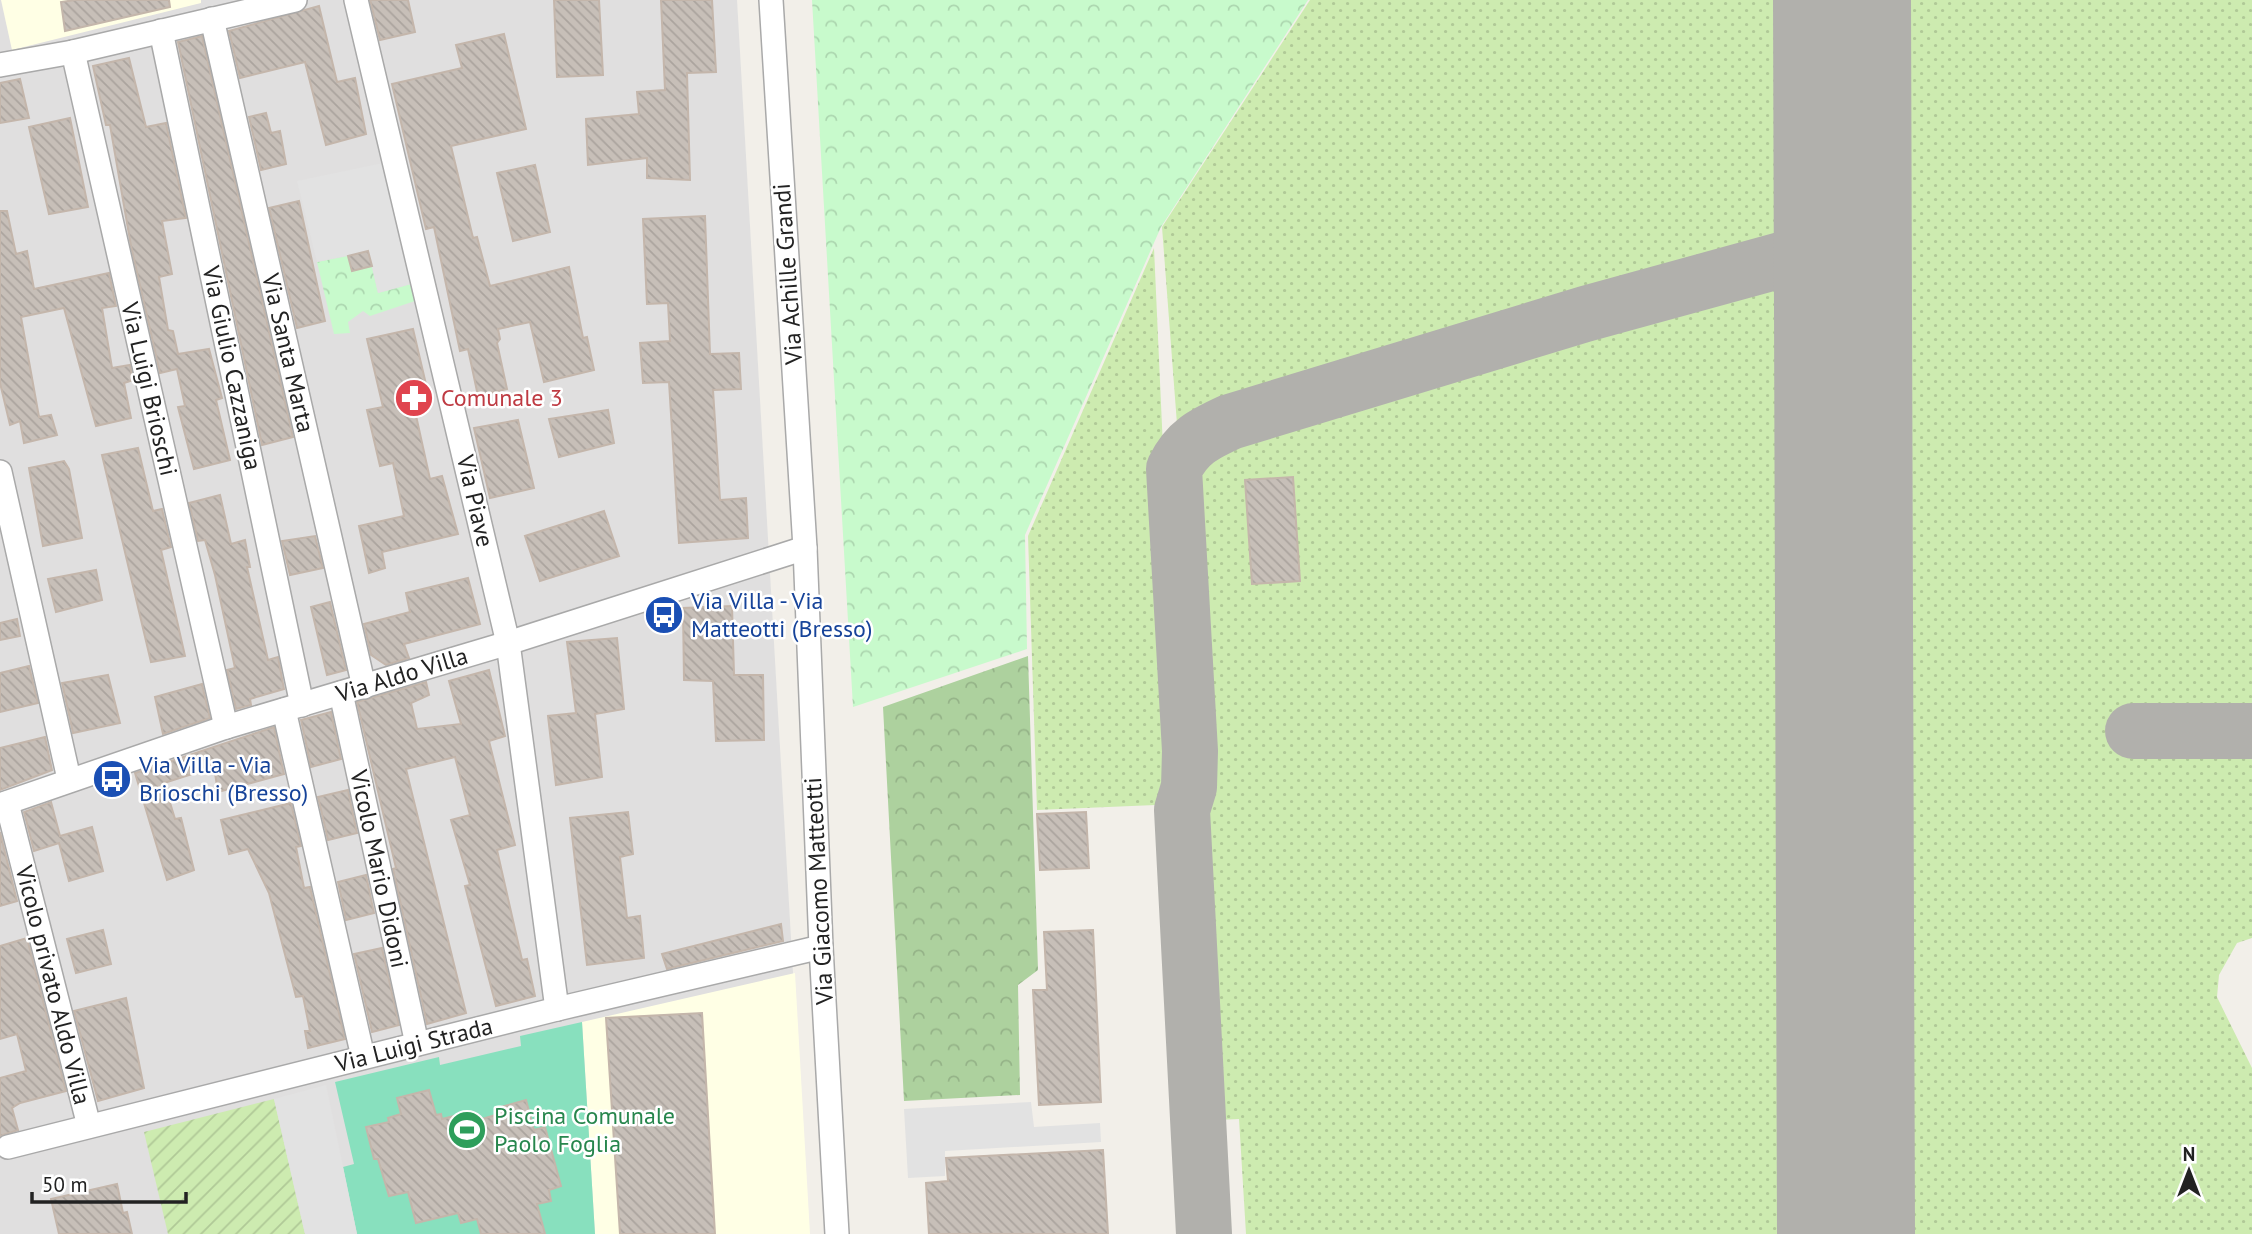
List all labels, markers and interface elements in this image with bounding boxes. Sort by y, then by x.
street label: Via Achille Grandi [766,182,809,367]
street label: Via Giulio Cazzaniga [195,262,269,473]
street label: Via Santa Marta [255,269,322,436]
street label: Via Luigi Brioschi [114,298,185,479]
pharmacy icon: Comunale 3 [393,377,435,419]
place label: Comunale 3 [441,382,563,413]
street label: Via Piave [450,451,501,550]
place label: Via Villa - Via Matteotti (Bresso) [690,585,873,644]
bus stop icon: Via Villa - Via Matteotti (Bresso) [643,594,685,636]
street label: Via Aldo Villa [331,640,471,710]
place label: Via Villa - Via Brioschi (Bresso) [138,749,308,808]
bus stop icon: Via Villa - Via Brioschi (Bresso) [91,758,133,800]
street label: Vicolo Mario Didoni [343,766,416,971]
street label: Via Giacomo Matteotti [797,777,840,1007]
street label: Vicolo privato Aldo Villa [9,861,98,1108]
street label: Via Luigi Strada [331,1010,496,1079]
place label: Piscina Comunale Paolo Foglia [494,1100,675,1159]
sports icon: Piscina Comunale Paolo Foglia [446,1109,488,1151]
north arrow [2154,1136,2224,1206]
text: N [2183,1142,2195,1166]
scale bar [32,1160,186,1204]
text: 50 m [42,1171,88,1198]

